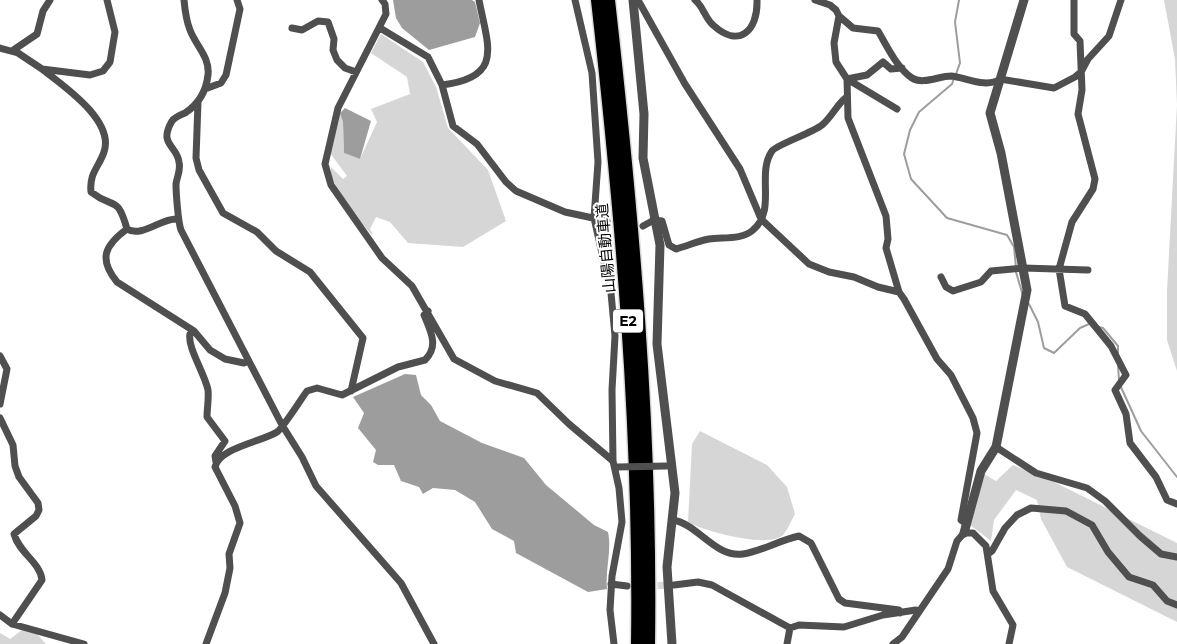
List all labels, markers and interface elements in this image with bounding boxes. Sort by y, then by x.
street label: 山陽自動車道 [592,202,619,294]
road number: E2 [613,310,643,332]

